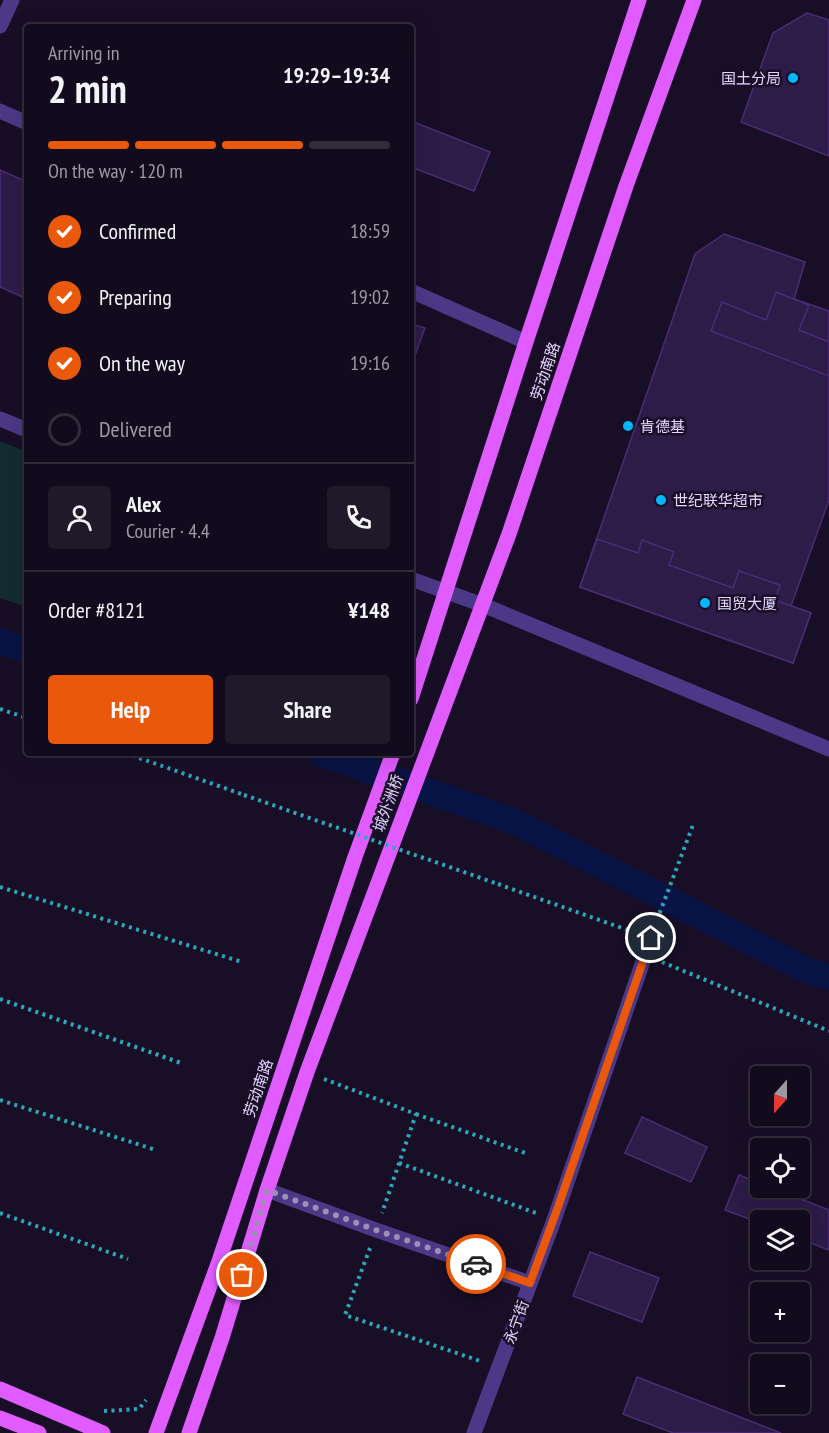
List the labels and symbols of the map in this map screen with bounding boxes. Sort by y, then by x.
place label: 国土分局 [721,69,781,88]
marker: 国土分局 [786,71,800,85]
street label: 劳动南路 [526,340,564,402]
place label: 肯德基 [640,417,685,436]
marker: 肯德基 [621,419,635,433]
place label: 世纪联华超市 [673,491,763,510]
marker: 世纪联华超市 [654,493,668,507]
place label: 国贸大厦 [717,594,777,613]
marker: 国贸大厦 [698,596,712,610]
street label: 城外洲桥 [369,772,407,834]
pin [625,912,676,963]
street label: 劳动南路 [239,1057,277,1119]
north arrow [750,1066,810,1126]
courier [446,1234,506,1294]
pin [216,1249,267,1300]
street label: 永宁街 [499,1298,533,1346]

